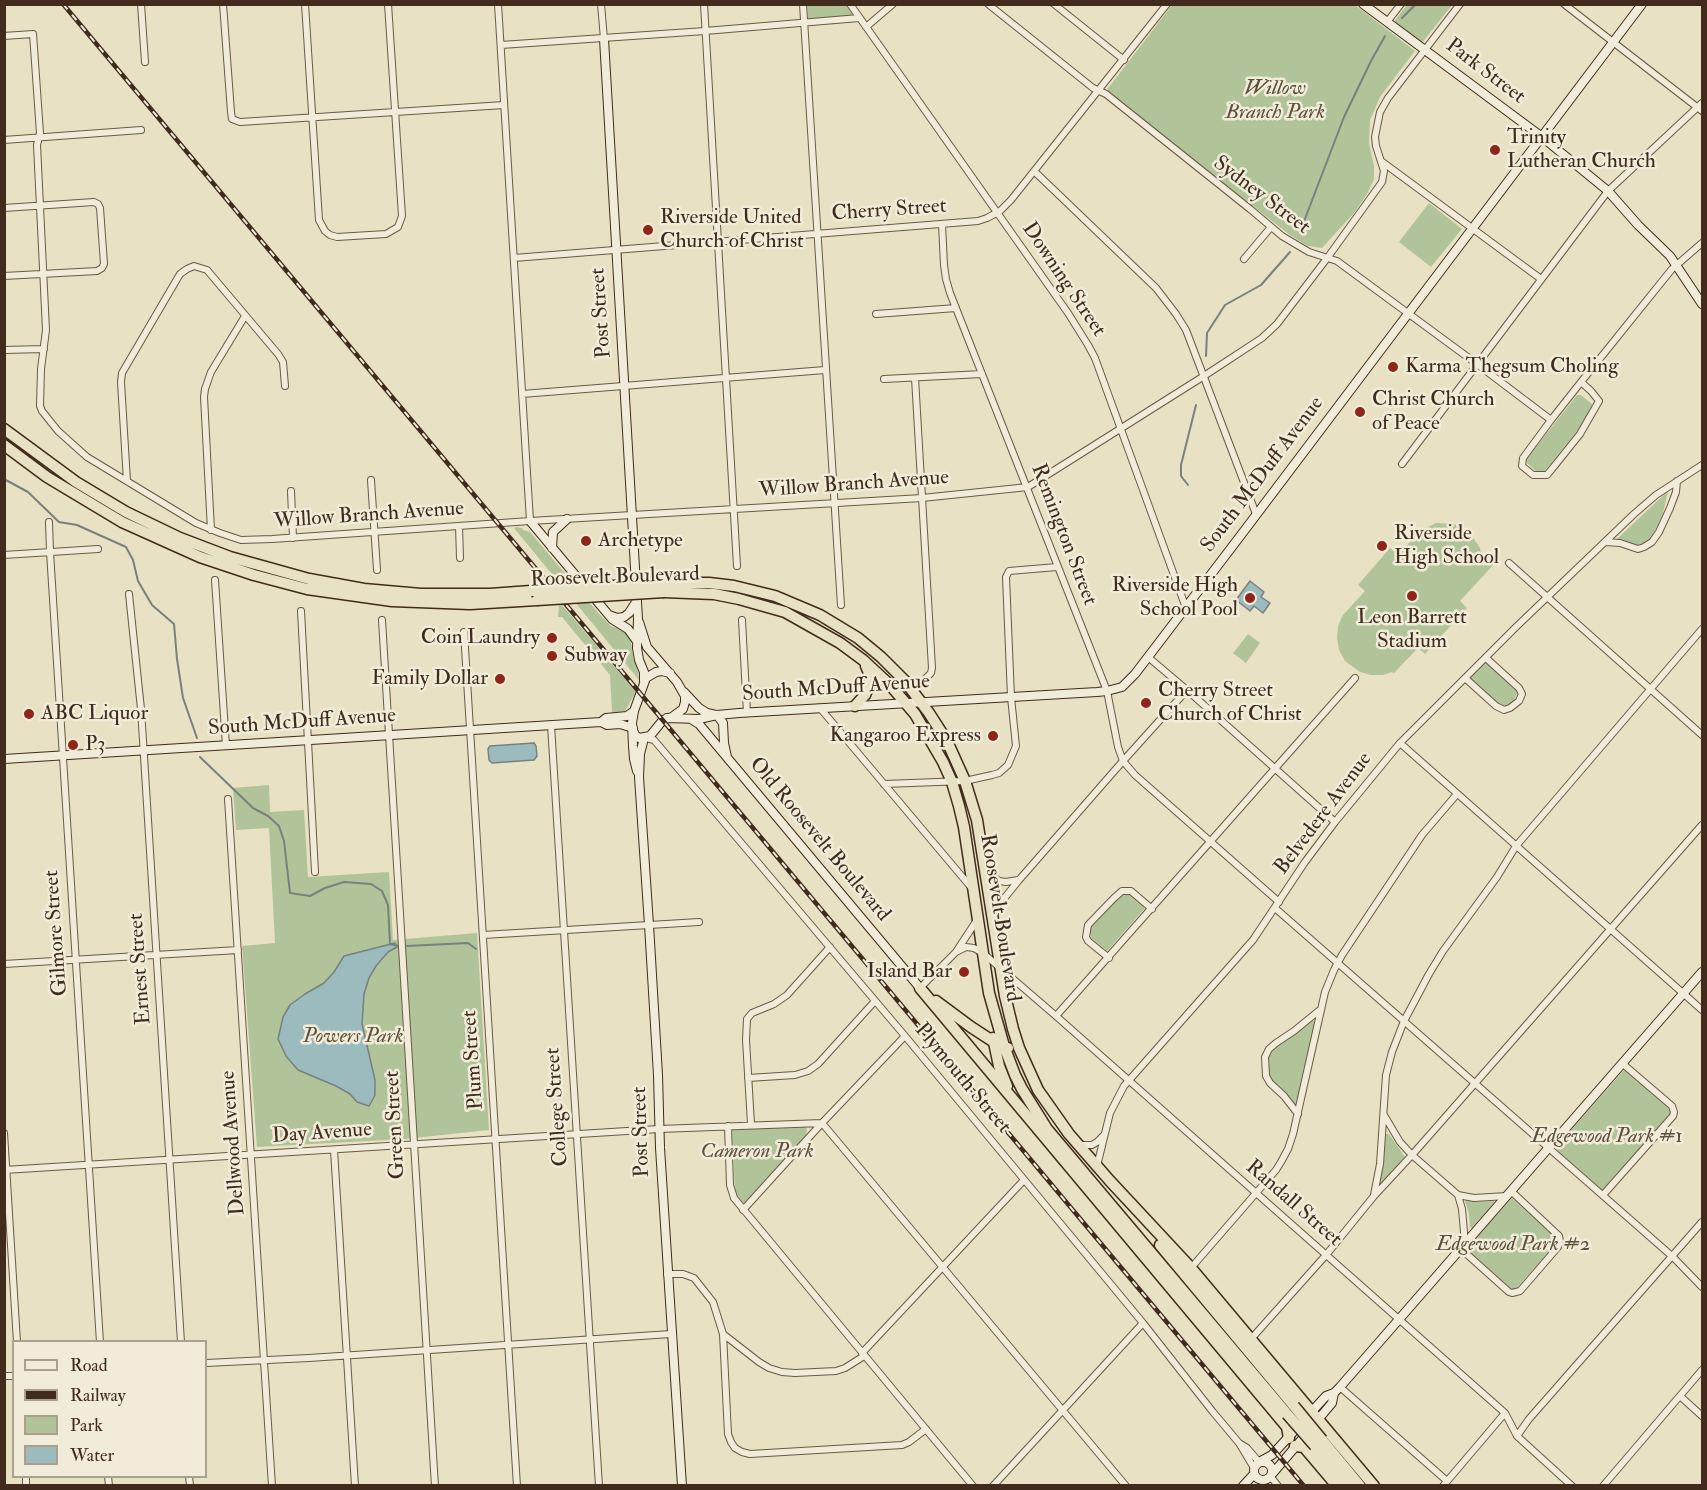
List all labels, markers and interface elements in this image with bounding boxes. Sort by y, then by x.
street label: Park Street [1440,34,1530,110]
park label: Willow Branch Park [1225,76,1325,126]
place label: Trinity Lutheran Church [1507,125,1656,175]
marker: Trinity Lutheran Church [1488,143,1502,157]
street label: Sydney Street [1208,151,1314,241]
street label: Cherry Street [831,194,947,228]
place label: Riverside United Church of Christ [660,205,804,255]
street label: Downing Street [1015,218,1111,342]
marker: Riverside United Church of Christ [641,223,655,237]
street label: Post Street [586,267,618,359]
place label: Karma Thegsum Choling [1405,354,1619,380]
marker: Karma Thegsum Choling [1386,360,1400,374]
place label: Christ Church of Peace [1372,387,1495,437]
street label: South McDuff Avenue [1196,392,1330,558]
marker: Christ Church of Peace [1353,405,1367,419]
street label: Remington Street [1024,461,1102,609]
street label: Willow Branch Avenue [758,466,950,504]
street label: Willow Branch Avenue [273,497,465,535]
place label: Riverside High School [1394,521,1499,571]
place label: Archetype [598,528,683,554]
marker: Archetype [579,534,593,548]
marker: Riverside High School [1375,539,1389,553]
street label: Roosevelt Boulevard [530,562,700,594]
place label: Riverside High School Pool [1112,573,1238,623]
marker: Leon Barrett Stadium [1405,589,1419,603]
marker: Riverside High School Pool [1243,591,1257,605]
place label: Leon Barrett Stadium [1357,605,1467,655]
place label: Coin Laundry [421,625,540,651]
marker: Coin Laundry [545,631,559,645]
place label: Subway [564,643,627,669]
marker: Subway [545,649,559,663]
place label: Family Dollar [372,666,488,692]
street label: South McDuff Avenue [741,670,931,708]
marker: Family Dollar [493,672,507,686]
place label: Cherry Street Church of Christ [1158,678,1302,728]
marker: Cherry Street Church of Christ [1139,696,1153,710]
place label: ABC Liquor [41,701,148,727]
street label: South McDuff Avenue [207,704,397,742]
marker: ABC Liquor [22,707,36,721]
place label: Kangaroo Express [830,723,981,749]
marker: Kangaroo Express [986,729,1000,743]
place label: P3 [85,732,105,758]
marker: P3 [66,738,80,752]
street label: Belvedere Avenue [1270,748,1378,880]
street label: Old Roosevelt Boulevard [743,753,895,927]
street label: Roosevelt Boulevard [973,832,1025,1004]
street label: Gilmore Street [40,869,74,997]
street label: Ernest Street [125,912,157,1026]
place label: Island Bar [867,959,952,985]
marker: Island Bar [957,965,971,979]
street label: Plum Street [458,1009,490,1111]
street label: Plymouth Street [908,1019,1016,1139]
park label: Powers Park [303,1024,403,1050]
street label: College Street [541,1047,575,1167]
street label: Dellwood Avenue [216,1070,252,1216]
street label: Green Street [381,1070,411,1180]
street label: Post Street [628,1086,656,1178]
street label: Day Avenue [271,1118,373,1150]
park label: Edgewood Park #1 [1531,1124,1683,1150]
park label: Cameron Park [700,1139,814,1165]
street label: Randall Street [1240,1155,1346,1253]
park label: Edgewood Park #2 [1436,1232,1590,1258]
legend [12,1340,207,1478]
text: Road [70,1354,108,1377]
text: Railway [70,1384,126,1407]
text: Park [70,1414,103,1437]
text: Water [70,1444,114,1467]

